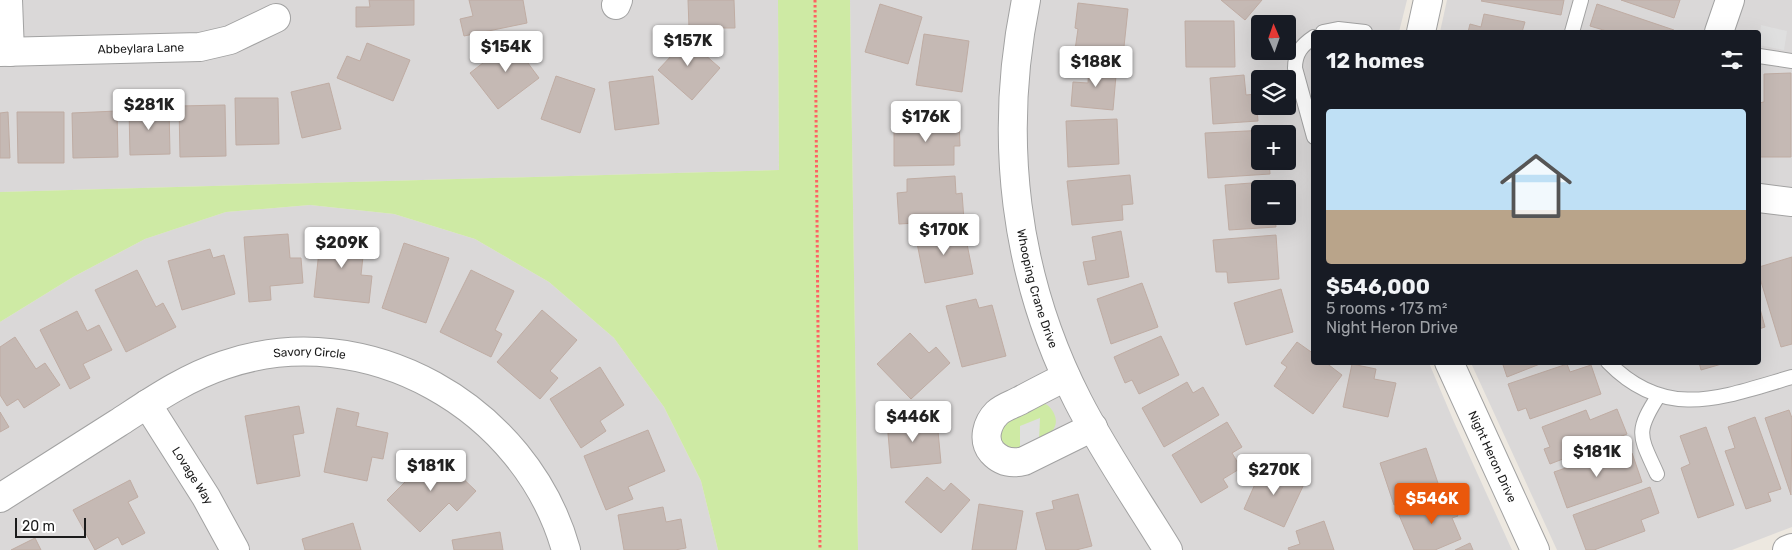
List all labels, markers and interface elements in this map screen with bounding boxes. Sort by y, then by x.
north arrow [1251,15,1296,60]
map controls [1251,15,1296,225]
pin: $157K [653,24,723,67]
pin: $154K [471,30,541,73]
text: $157K [664,31,712,50]
text: $154K [481,37,531,56]
street label: Abbeylara Lane [98,40,185,57]
pin: $188K [1061,46,1131,88]
icon: filters [1718,46,1746,74]
text: 12 homes [1326,48,1424,73]
text: $188K [1071,52,1121,71]
button: layers [1251,70,1296,115]
pin: $281K [114,88,184,131]
text: $281K [124,95,174,114]
pin: $176K [891,100,961,143]
text: $176K [902,107,950,126]
button: + [1251,125,1296,170]
icon: home [1491,141,1581,231]
button: − [1251,180,1296,225]
pin: $170K [909,214,979,256]
text: $170K [919,220,969,239]
pin: $209K [307,226,377,269]
street label: Whooping Crane Drive [1014,228,1060,350]
text: $209K [316,233,368,252]
text: $546,000 [1326,274,1430,299]
text: 5 rooms · 173 m² [1326,299,1448,318]
text: Night Heron Drive [1326,318,1458,337]
street label: Savory Circle [272,345,347,362]
pin: $446K [878,400,948,443]
text: $446K [886,407,940,426]
street label: Night Heron Drive [1465,409,1519,505]
pin: $181K [1562,436,1632,478]
text: $181K [1573,442,1621,461]
street label: Lovage Way [169,444,216,507]
pin: $181K [396,450,466,492]
pin: $270K [1239,454,1309,496]
text: $181K [407,456,455,475]
text: $270K [1248,460,1300,479]
pin: $546K [1397,482,1467,525]
text: $546K [1406,489,1458,508]
scale bar [15,515,86,538]
text: 20 m [22,518,55,535]

